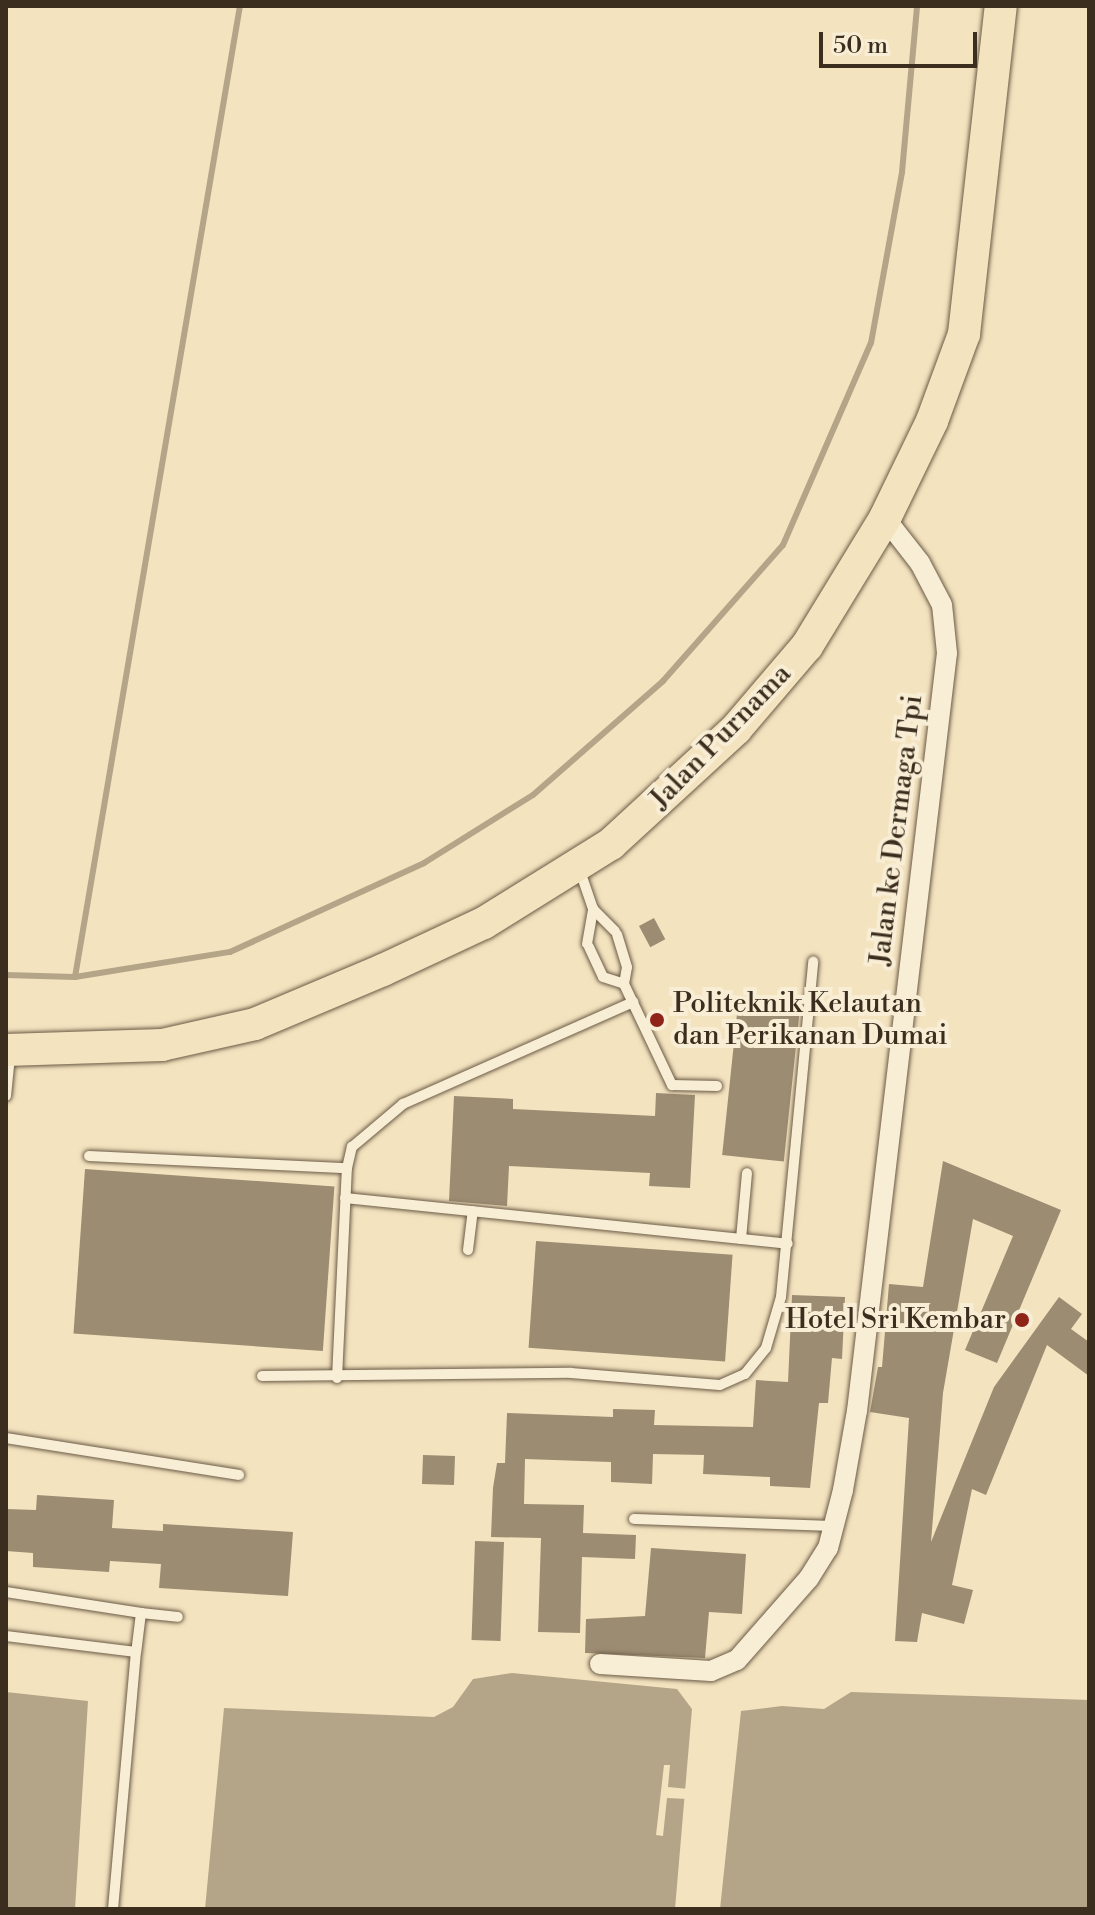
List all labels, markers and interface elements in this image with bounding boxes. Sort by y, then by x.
scale bar [823,16,981,66]
text: 50 m [833,31,888,61]
street label: Jalan Purnama [643,658,799,816]
street label: Jalan ke Dermaga Tpi [864,693,930,967]
place label: Politeknik Kelautan dan Perikanan Dumai [673,987,948,1053]
marker: Politeknik Kelautan dan Perikanan Dumai [648,1011,666,1029]
place label: Hotel Sri Kembar [785,1303,1006,1337]
marker: Hotel Sri Kembar [1013,1311,1031,1329]

